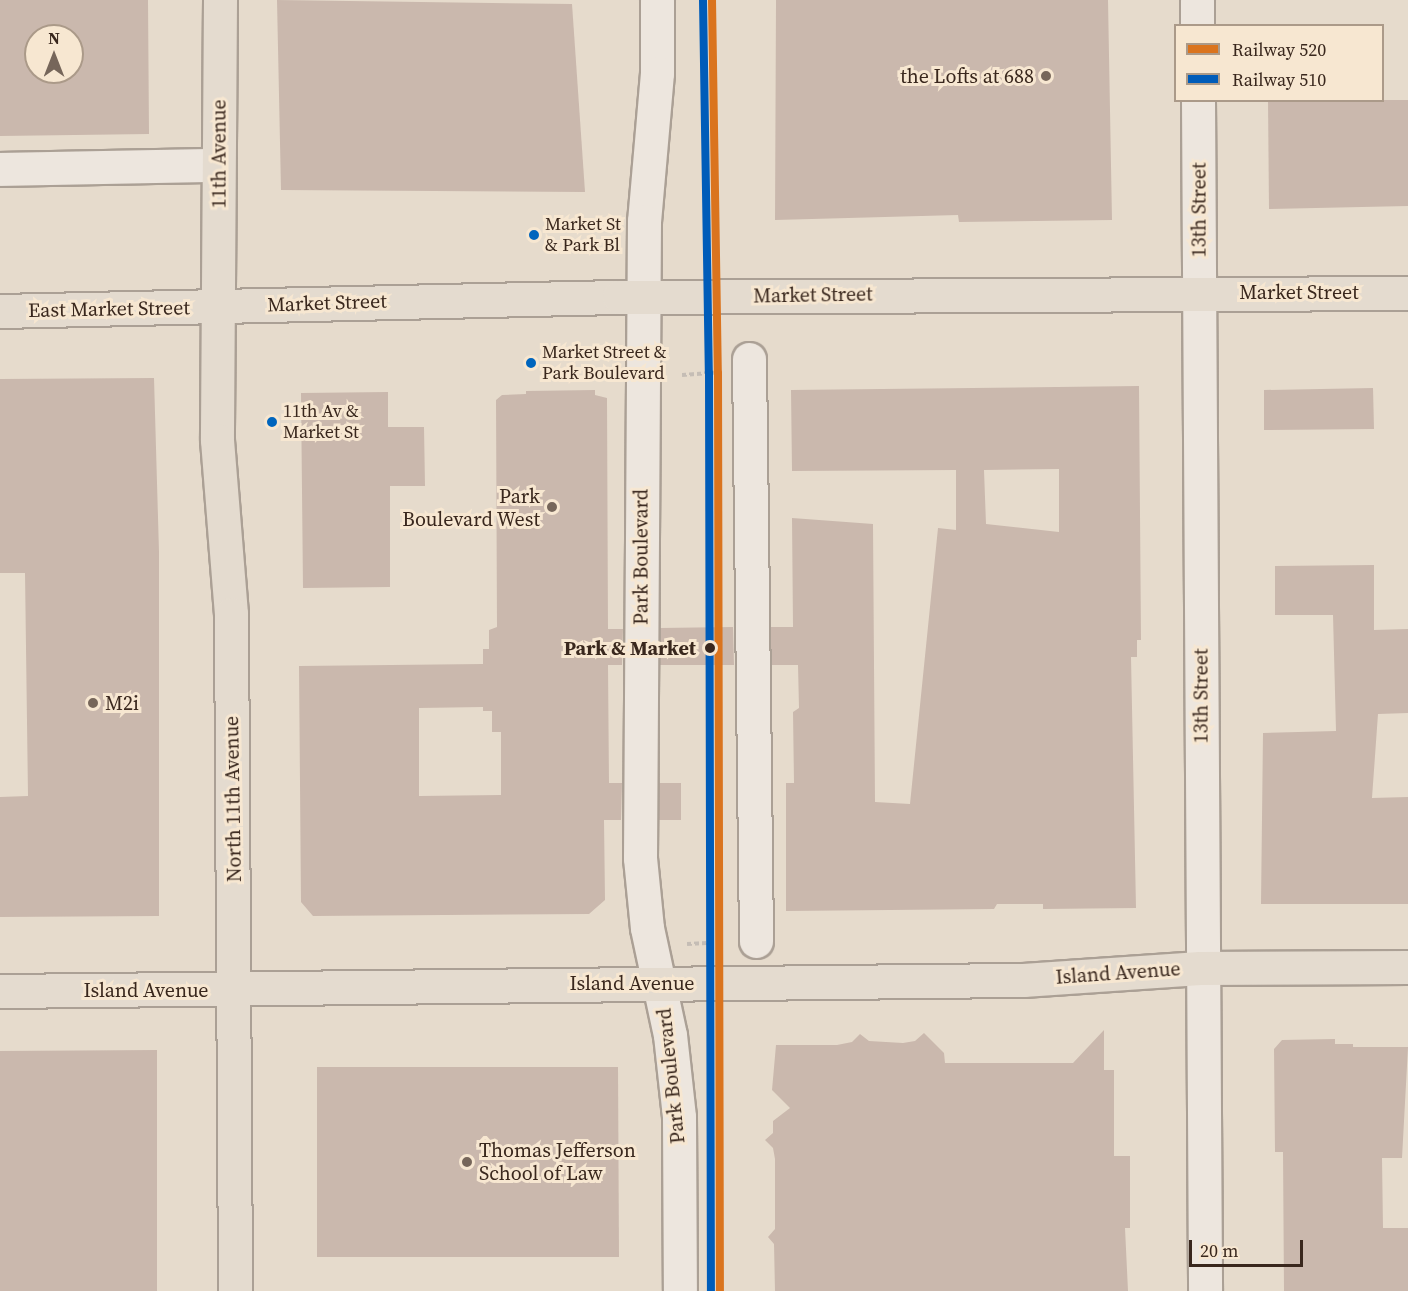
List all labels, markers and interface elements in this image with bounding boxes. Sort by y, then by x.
north arrow [24,24,84,84]
legend [1174,24,1384,102]
text: N [48,27,60,49]
text: Railway 520 [1232,37,1326,62]
place label: the Lofts at 688 [900,64,1034,88]
text: Railway 510 [1232,67,1326,92]
marker: the Lofts at 688 [1039,69,1053,83]
street label: 11th Avenue [207,100,231,208]
street label: 13th Street [1187,163,1211,257]
place label: Market St & Park Bl [545,214,621,256]
marker: Market St & Park Bl [528,229,540,241]
street label: Market Street [1239,280,1359,304]
street label: Market Street [753,282,873,308]
street label: Market Street [267,289,387,317]
street label: East Market Street [28,296,190,322]
place label: Market Street & Park Boulevard [542,342,667,385]
marker: Market Street & Park Boulevard [525,357,537,369]
place label: 11th Av & Market St [283,401,359,444]
marker: 11th Av & Market St [266,416,278,428]
place label: Park Boulevard West [402,484,540,531]
street label: Park Boulevard [629,489,653,625]
marker: Park Boulevard West [545,500,559,514]
place label: Park & Market [564,636,696,660]
marker: Park & Market [701,639,719,657]
street label: 13th Street [1189,649,1213,743]
place label: M2i [105,691,139,715]
marker: M2i [86,696,100,710]
street label: North 11th Avenue [220,716,246,882]
street label: Island Avenue [1055,957,1181,989]
street label: Island Avenue [569,971,695,995]
street label: Island Avenue [83,978,209,1002]
street label: Park Boulevard [652,1007,690,1145]
place label: Thomas Jefferson School of Law [479,1138,636,1185]
marker: Thomas Jefferson School of Law [460,1155,474,1169]
scale bar [1192,1228,1306,1266]
text: 20 m [1200,1238,1238,1263]

